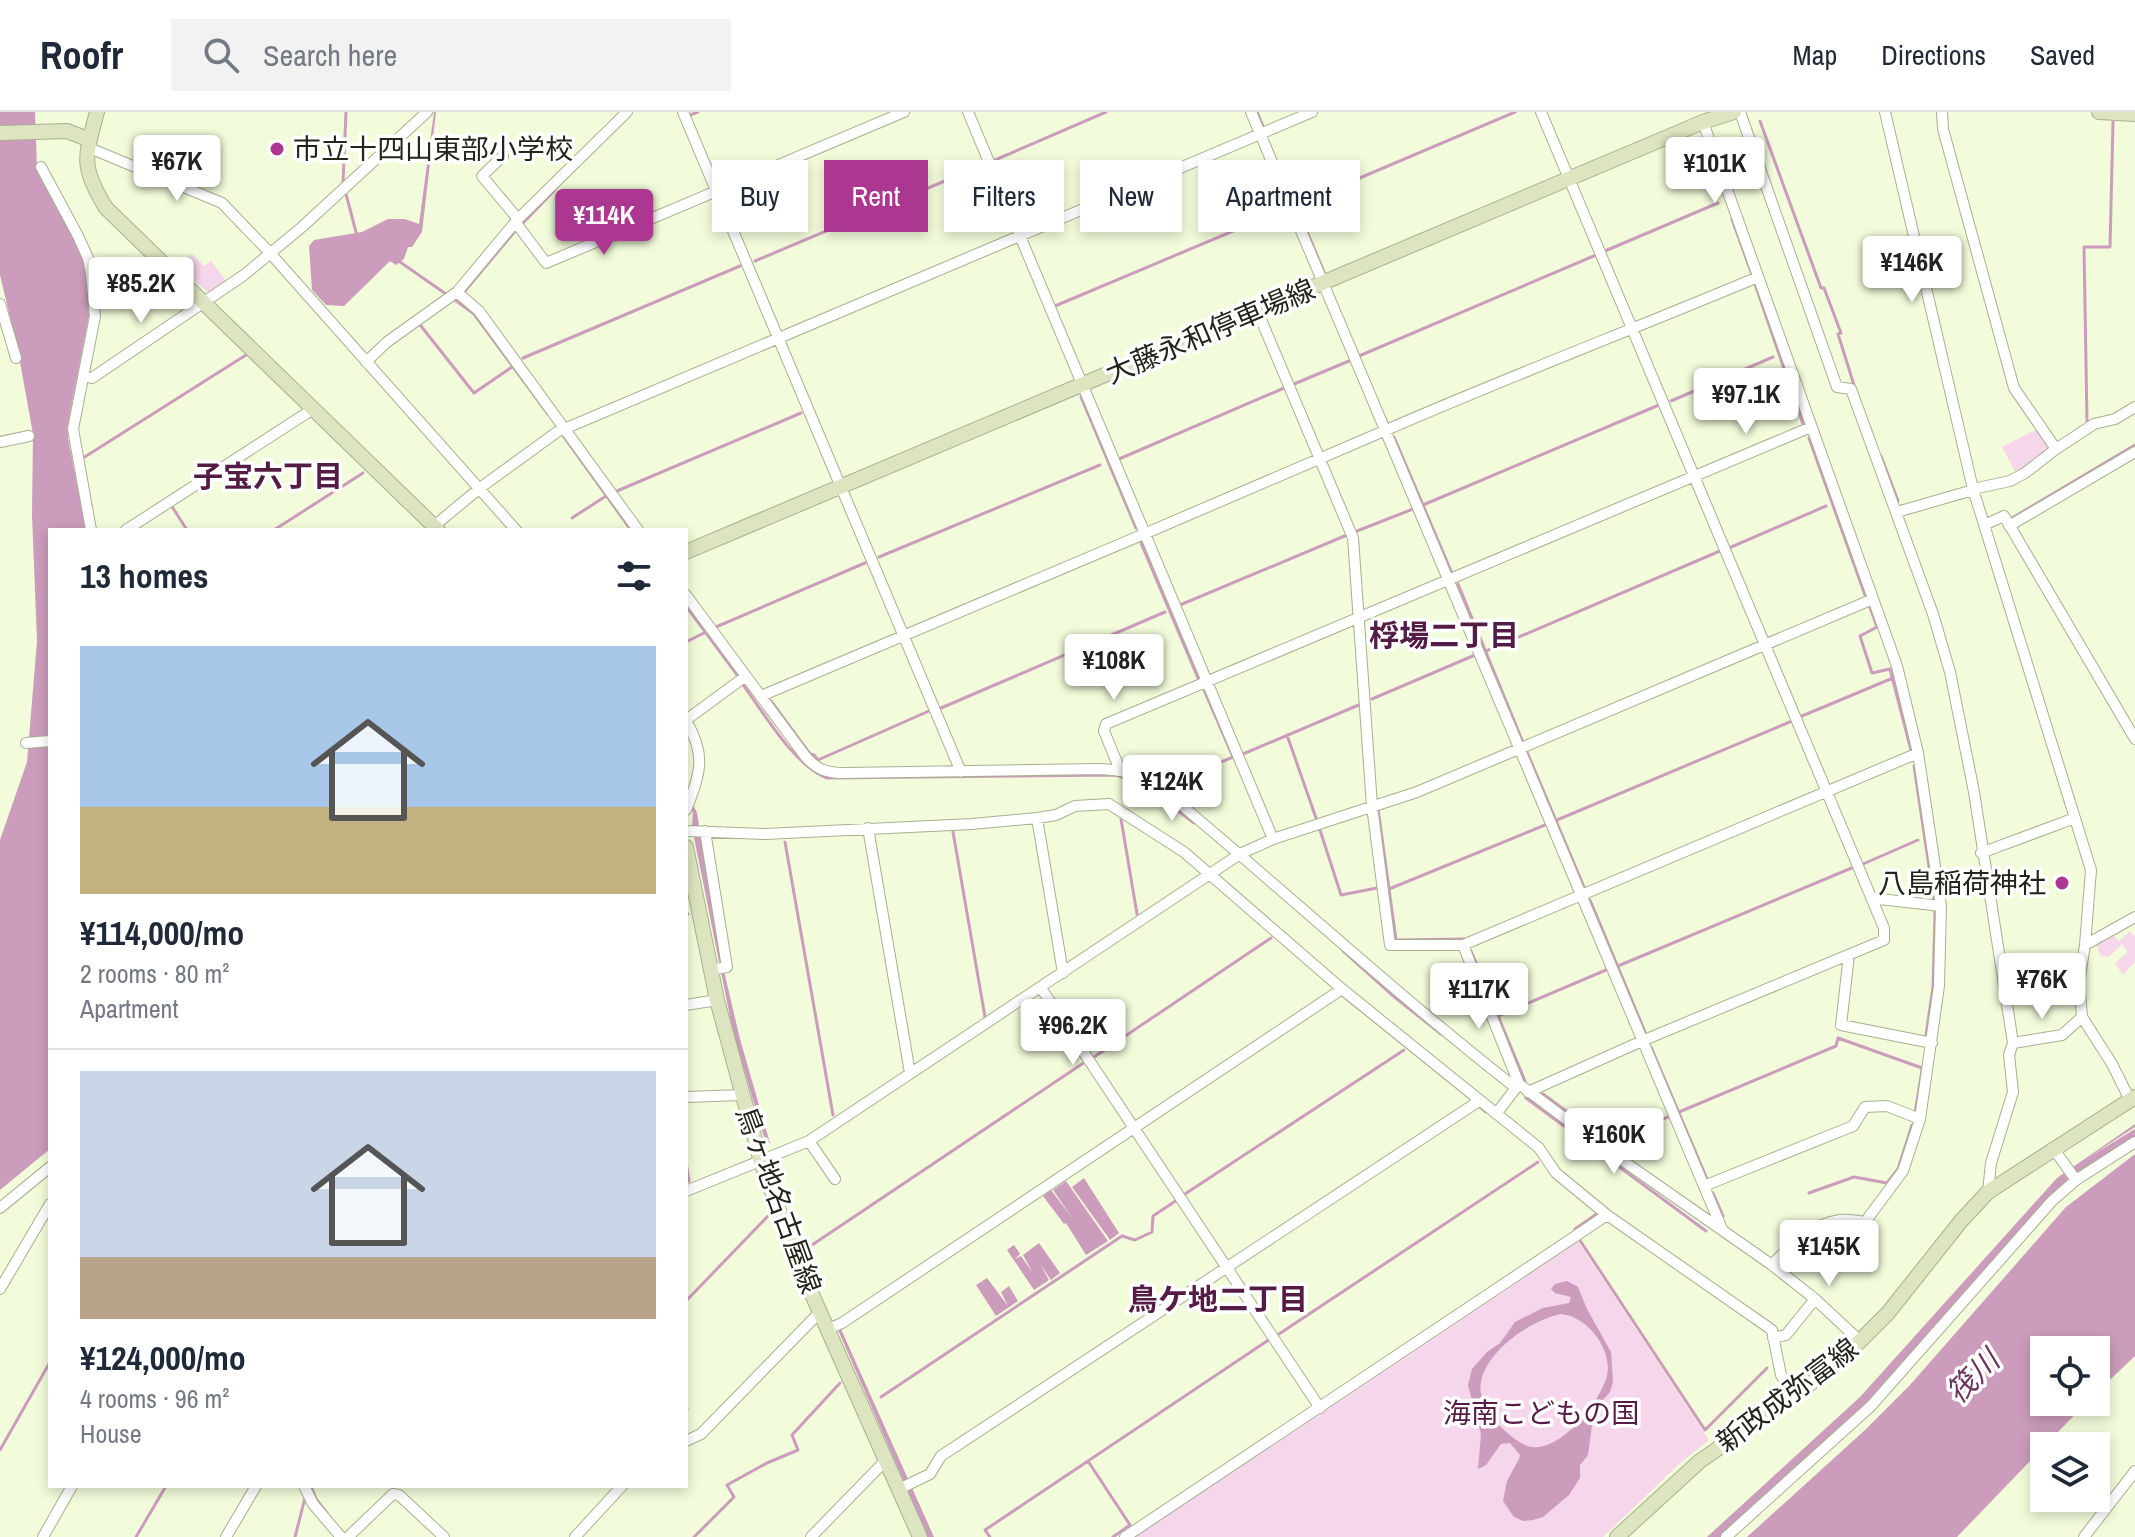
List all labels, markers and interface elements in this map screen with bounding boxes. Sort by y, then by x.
search box [171,19,731,91]
text: Roofr [40,30,123,81]
icon: search [199,33,243,77]
text: Search here [263,35,397,75]
text: Map [1793,36,1837,74]
text: Directions [1881,36,1986,74]
text: Saved [2030,36,2095,74]
place label: 市立十四山東部小学校 [293,130,573,168]
pin: ¥67K [130,135,224,203]
pin: ¥101K [1659,137,1771,205]
marker: 市立十四山東部小学校 [268,140,286,158]
text: ¥67K [152,143,202,178]
text: ¥101K [1684,145,1746,180]
chip: Buy [712,160,808,232]
chip: Rent [824,160,928,232]
chip: Filters [944,160,1064,232]
chip: New [1080,160,1182,232]
chip: Apartment [1198,160,1360,232]
pin: ¥114K [548,189,660,257]
text: ¥114K [573,197,635,232]
pin: ¥146K [1856,236,1968,304]
text: ¥146K [1881,244,1943,279]
pin: ¥85.2K [76,257,206,325]
text: ¥85.2K [107,265,175,300]
street label: 大藤永和停車場線 [1099,270,1321,392]
pin: ¥97.1K [1681,368,1811,436]
text: ¥97.1K [1712,376,1780,411]
district label: 子宝六丁目 [193,456,343,496]
text: 13 homes [80,553,209,599]
icon: filters [612,554,656,598]
district label: 桴場二丁目 [1369,615,1519,655]
pin: ¥108K [1058,634,1170,702]
text: ¥108K [1083,642,1145,677]
icon: home [296,698,440,842]
pin: ¥124K [1116,755,1228,823]
text: ¥124K [1141,763,1203,798]
place label: 八島稲荷神社 [1878,864,2046,902]
marker: 八島稲荷神社 [2053,874,2071,892]
text: ¥114,000/mo [80,910,244,956]
pin: ¥76K [1995,953,2089,1021]
text: 2 rooms · 80 m² [80,956,229,991]
text: ¥76K [2017,961,2067,996]
pin: ¥117K [1423,963,1535,1031]
text: ¥117K [1448,971,1510,1006]
text: Apartment [80,991,178,1026]
pin: ¥96.2K [1008,999,1138,1067]
text: ¥96.2K [1039,1007,1107,1042]
street label: 鳥ヶ地名古屋線 [728,1101,830,1299]
pin: ¥160K [1558,1108,1670,1176]
text: ¥160K [1583,1116,1645,1151]
icon: home [296,1123,440,1267]
pin: ¥145K [1773,1220,1885,1288]
text: ¥145K [1798,1228,1860,1263]
district label: 鳥ケ地二丁目 [1128,1279,1308,1319]
street label: 新政成弥富線 [1708,1329,1866,1461]
text: ¥124,000/mo [80,1335,246,1381]
map controls [2030,1336,2110,1512]
button: locate [2030,1336,2110,1416]
water label: 筏川 [1937,1339,2010,1412]
text: 4 rooms · 96 m² [80,1381,229,1416]
park label: 海南こどもの国 [1443,1394,1639,1432]
text: House [80,1416,142,1451]
button: layers [2030,1432,2110,1512]

